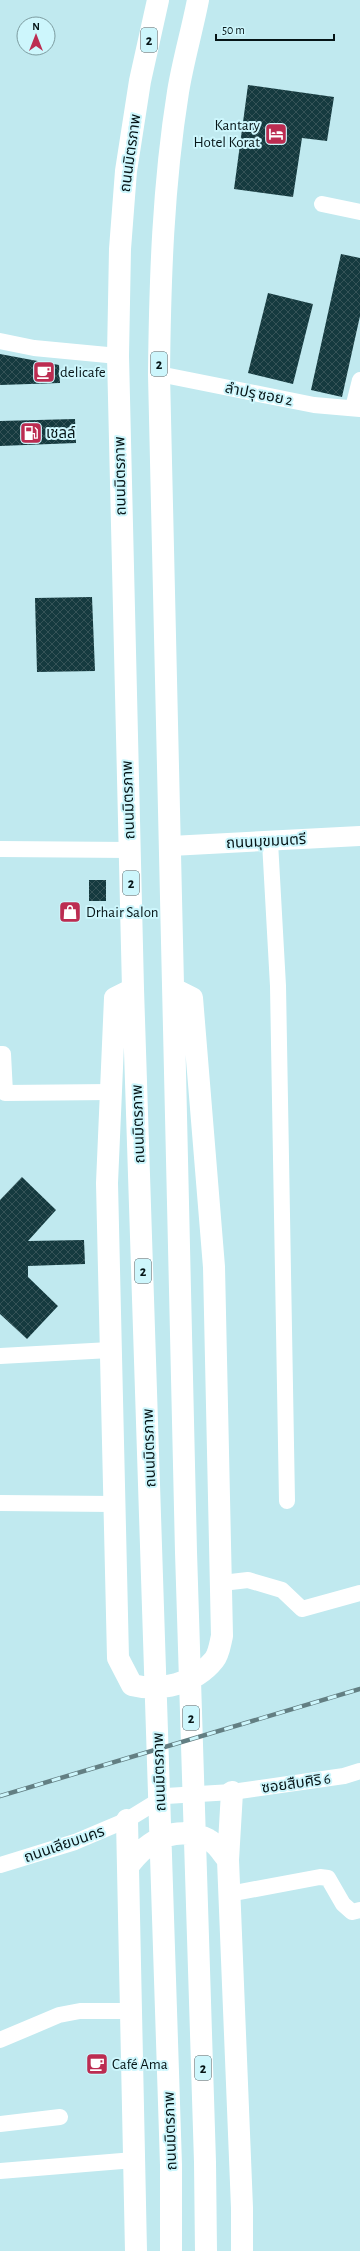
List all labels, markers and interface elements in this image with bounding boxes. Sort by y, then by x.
north arrow [16,16,56,56]
scale bar [216,16,334,42]
text: N [32,21,40,32]
text: 50 m [222,24,245,36]
road number: 2 [141,28,157,52]
street label: ถนนมิตรภาพ [118,113,143,193]
place label: Kantary Hotel Korat [194,118,261,150]
hotel icon: Kantary Hotel Korat [263,121,289,147]
road number: 2 [151,352,167,376]
cafe icon: delicafe [31,359,57,385]
place label: delicafe [60,365,106,380]
street label: ลำปรุ ซอย 2 [224,380,294,409]
fuel station icon: เชลล์ [18,420,44,446]
place label: เชลล์ [46,426,76,441]
street label: ถนนมิตรภาพ [112,436,129,516]
street label: ถนนมิตรภาพ [120,760,137,840]
street label: ถนนมุขมนตรี [226,831,306,852]
road number: 2 [123,871,139,895]
shop icon: Drhair Salon [57,899,83,925]
place label: Drhair Salon [86,905,159,920]
street label: ถนนมิตรภาพ [130,1084,147,1164]
road number: 2 [135,1259,151,1283]
street label: ถนนมิตรภาพ [141,1408,158,1488]
road number: 2 [183,1706,199,1730]
street label: ถนนมิตรภาพ [151,1732,168,1812]
street label: ซอยสืบศิริ 6 [260,1770,332,1796]
street label: ถนนเลียบนคร [22,1823,106,1865]
cafe icon: Café Ama [84,2051,110,2077]
road number: 2 [195,2056,211,2080]
place label: Café Ama [112,2057,168,2072]
street label: ถนนมิตรภาพ [162,2091,179,2171]

